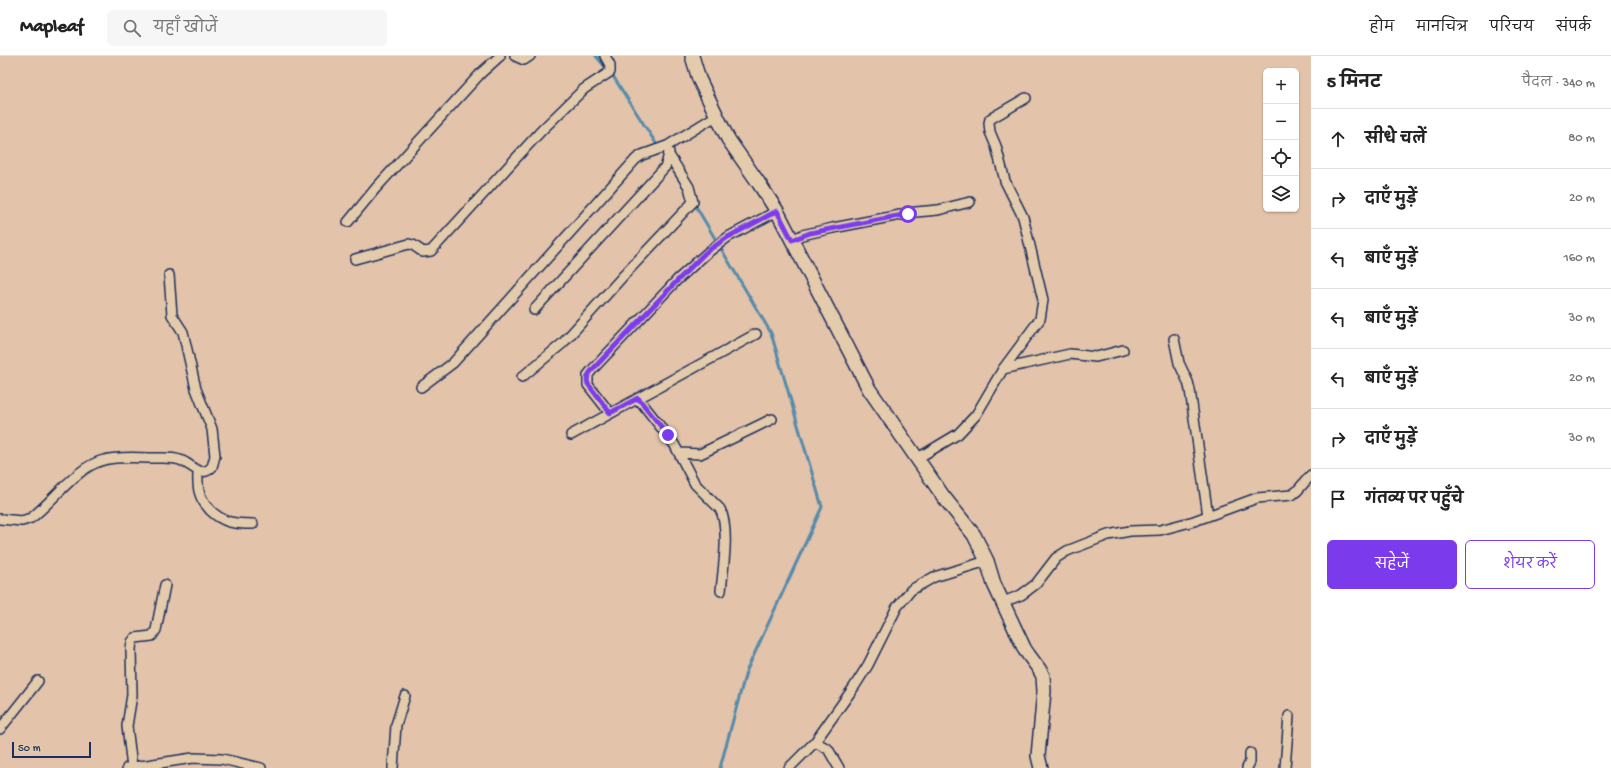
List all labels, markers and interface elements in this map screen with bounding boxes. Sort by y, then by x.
search box [107,10,387,46]
text: Mapleaf [20,16,83,39]
icon: search [121,17,143,39]
text: यहाँ खोजें [153,20,218,38]
text: होम [1370,20,1394,37]
text: मानचित्र [1416,20,1468,37]
text: परिचय [1490,20,1534,37]
text: संपर्क [1556,20,1591,37]
map controls [1263,68,1299,212]
button: + [1263,68,1299,104]
text: 5 मिनट [1327,74,1381,94]
text: पैदल · 340 m [1522,76,1595,91]
button: − [1263,104,1299,140]
icon: ahead [1327,128,1349,150]
text: सीधे चलें [1365,131,1426,149]
text: 80 m [1568,131,1595,146]
button: locate [1263,140,1299,176]
button: layers [1263,176,1299,212]
icon: right [1327,188,1349,210]
text: दाएँ मुड़ें [1365,191,1417,209]
text: 20 m [1569,191,1595,206]
route start [899,205,917,223]
icon: left [1327,248,1349,270]
text: बाएँ मुड़ें [1365,251,1417,269]
text: 160 m [1563,251,1595,266]
icon: left [1327,308,1349,330]
text: बाएँ मुड़ें [1365,311,1417,329]
text: 30 m [1569,311,1595,326]
icon: left [1327,368,1349,390]
text: बाएँ मुड़ें [1365,371,1417,389]
text: 20 m [1569,371,1595,386]
route end [659,426,677,444]
icon: right [1327,428,1349,450]
text: दाएँ मुड़ें [1365,431,1417,449]
text: 30 m [1569,431,1595,446]
icon: arrive [1327,488,1349,510]
text: गंतव्य पर पहुँचे [1365,491,1463,509]
button: सहेजें [1327,540,1457,589]
button: शेयर करें [1465,540,1595,589]
scale bar [12,740,91,759]
text: 50 m [18,743,40,755]

